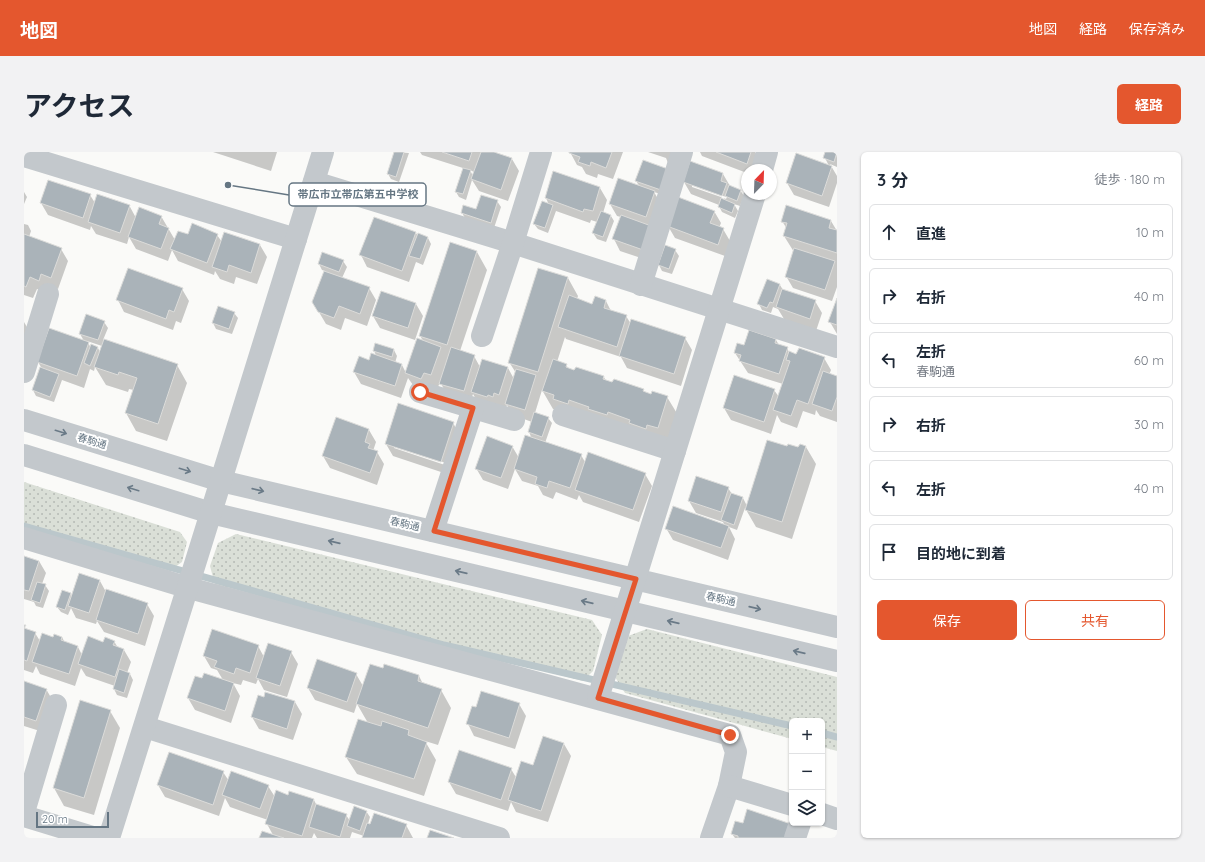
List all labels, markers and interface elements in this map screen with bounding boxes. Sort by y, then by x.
text: 地図 [20,18,58,42]
text: 地図 [1029,20,1057,38]
text: 経路 [1079,20,1107,38]
text: 保存済み [1129,20,1185,38]
button: 経路 [1117,84,1181,124]
text: アクセス [24,88,135,123]
north arrow [741,164,777,200]
text: 3 分 [877,169,908,190]
text: 徒歩 · 180 m [1094,171,1165,187]
callout: 帯広市立帯広第五中学校 [289,183,426,206]
text: 帯広市立帯広第五中学校 [298,187,419,201]
icon: ahead [878,221,900,243]
text: 直進 [916,224,946,243]
text: 10 m [1136,224,1164,240]
icon: right [878,285,900,307]
text: 右折 [916,288,946,307]
text: 40 m [1134,288,1164,304]
text: 左折 [916,342,946,361]
icon: left [878,349,900,371]
text: 60 m [1134,352,1164,368]
text: 春駒通 [916,363,955,379]
route start [411,383,429,401]
icon: right [878,413,900,435]
text: 右折 [916,416,946,435]
text: 30 m [1134,416,1164,432]
one-way arrow [55,428,67,436]
street label: 春駒通 [76,430,108,452]
one-way arrow [179,467,192,474]
icon: left [878,477,900,499]
text: 左折 [916,480,946,499]
text: 40 m [1134,480,1164,496]
one-way arrow [127,485,140,492]
one-way arrow [252,486,265,494]
street label: 春駒通 [389,514,421,534]
one-way arrow [328,538,341,545]
icon: arrive [878,541,900,563]
text: 目的地に到着 [916,544,1006,563]
one-way arrow [455,568,468,575]
street label: 春駒通 [705,589,737,609]
one-way arrow [581,597,594,605]
button: 保存 [877,600,1017,640]
button: 共有 [1025,600,1165,640]
one-way arrow [749,604,762,612]
one-way arrow [666,618,679,625]
one-way arrow [793,648,806,655]
map controls [789,718,825,826]
button: + [789,718,825,754]
route end [721,726,739,744]
button: − [789,754,825,790]
button: layers [789,790,825,826]
scale bar [36,810,109,829]
text: 20 m [42,812,68,826]

